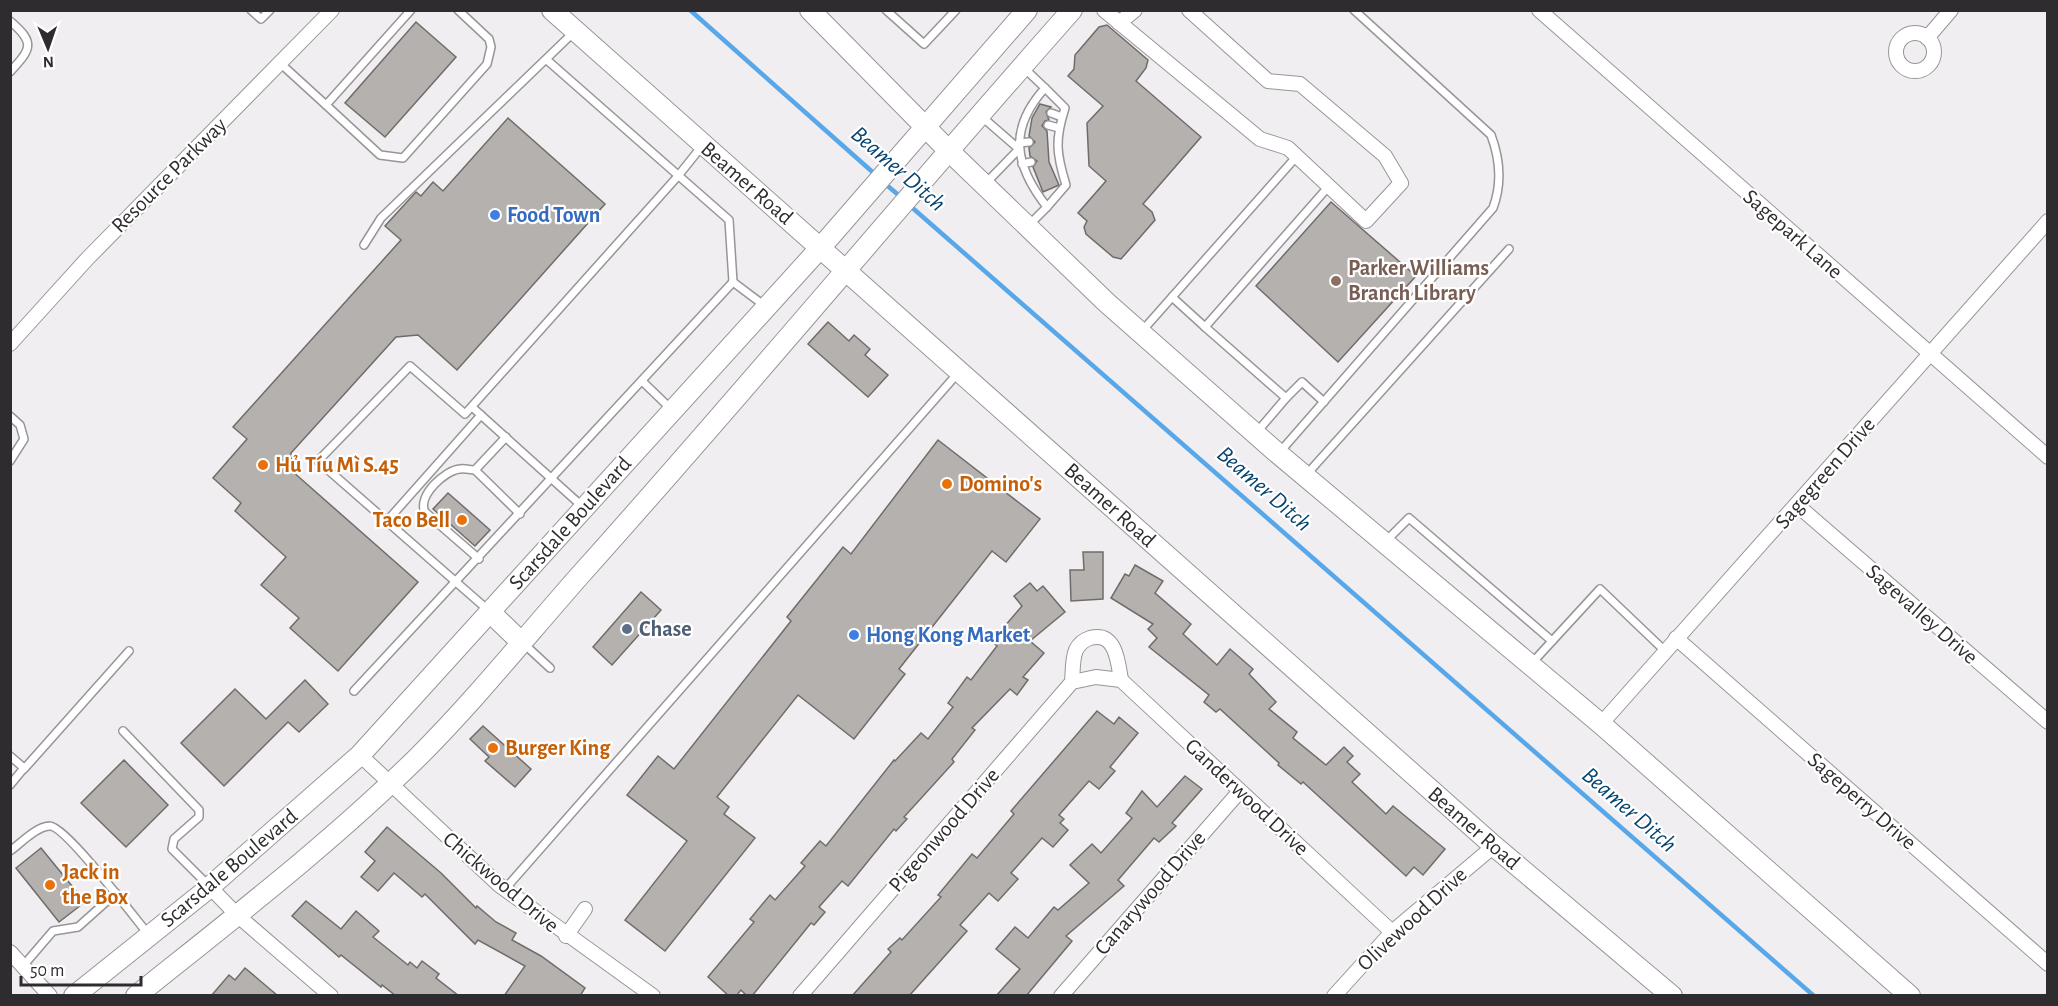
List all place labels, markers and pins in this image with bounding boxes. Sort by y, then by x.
place label: Food Town [507,204,600,226]
marker: Food Town [488,208,502,222]
place label: Parker Williams Branch Library [1348,257,1489,305]
marker: Parker Williams Branch Library [1329,274,1343,288]
place label: Hủ Tíu Mì S.45 [275,454,399,476]
marker: Hủ Tíu Mì S.45 [256,458,270,472]
place label: Domino's [959,473,1042,495]
marker: Domino's [940,477,954,491]
place label: Taco Bell [373,509,450,531]
marker: Taco Bell [455,513,469,527]
place label: Chase [639,618,692,640]
marker: Chase [620,622,634,636]
place label: Hong Kong Market [866,624,1031,646]
marker: Hong Kong Market [847,628,861,642]
place label: Burger King [505,737,611,759]
marker: Burger King [486,741,500,755]
place label: Jack in the Box [62,861,128,908]
marker: Jack in the Box [43,878,57,892]

